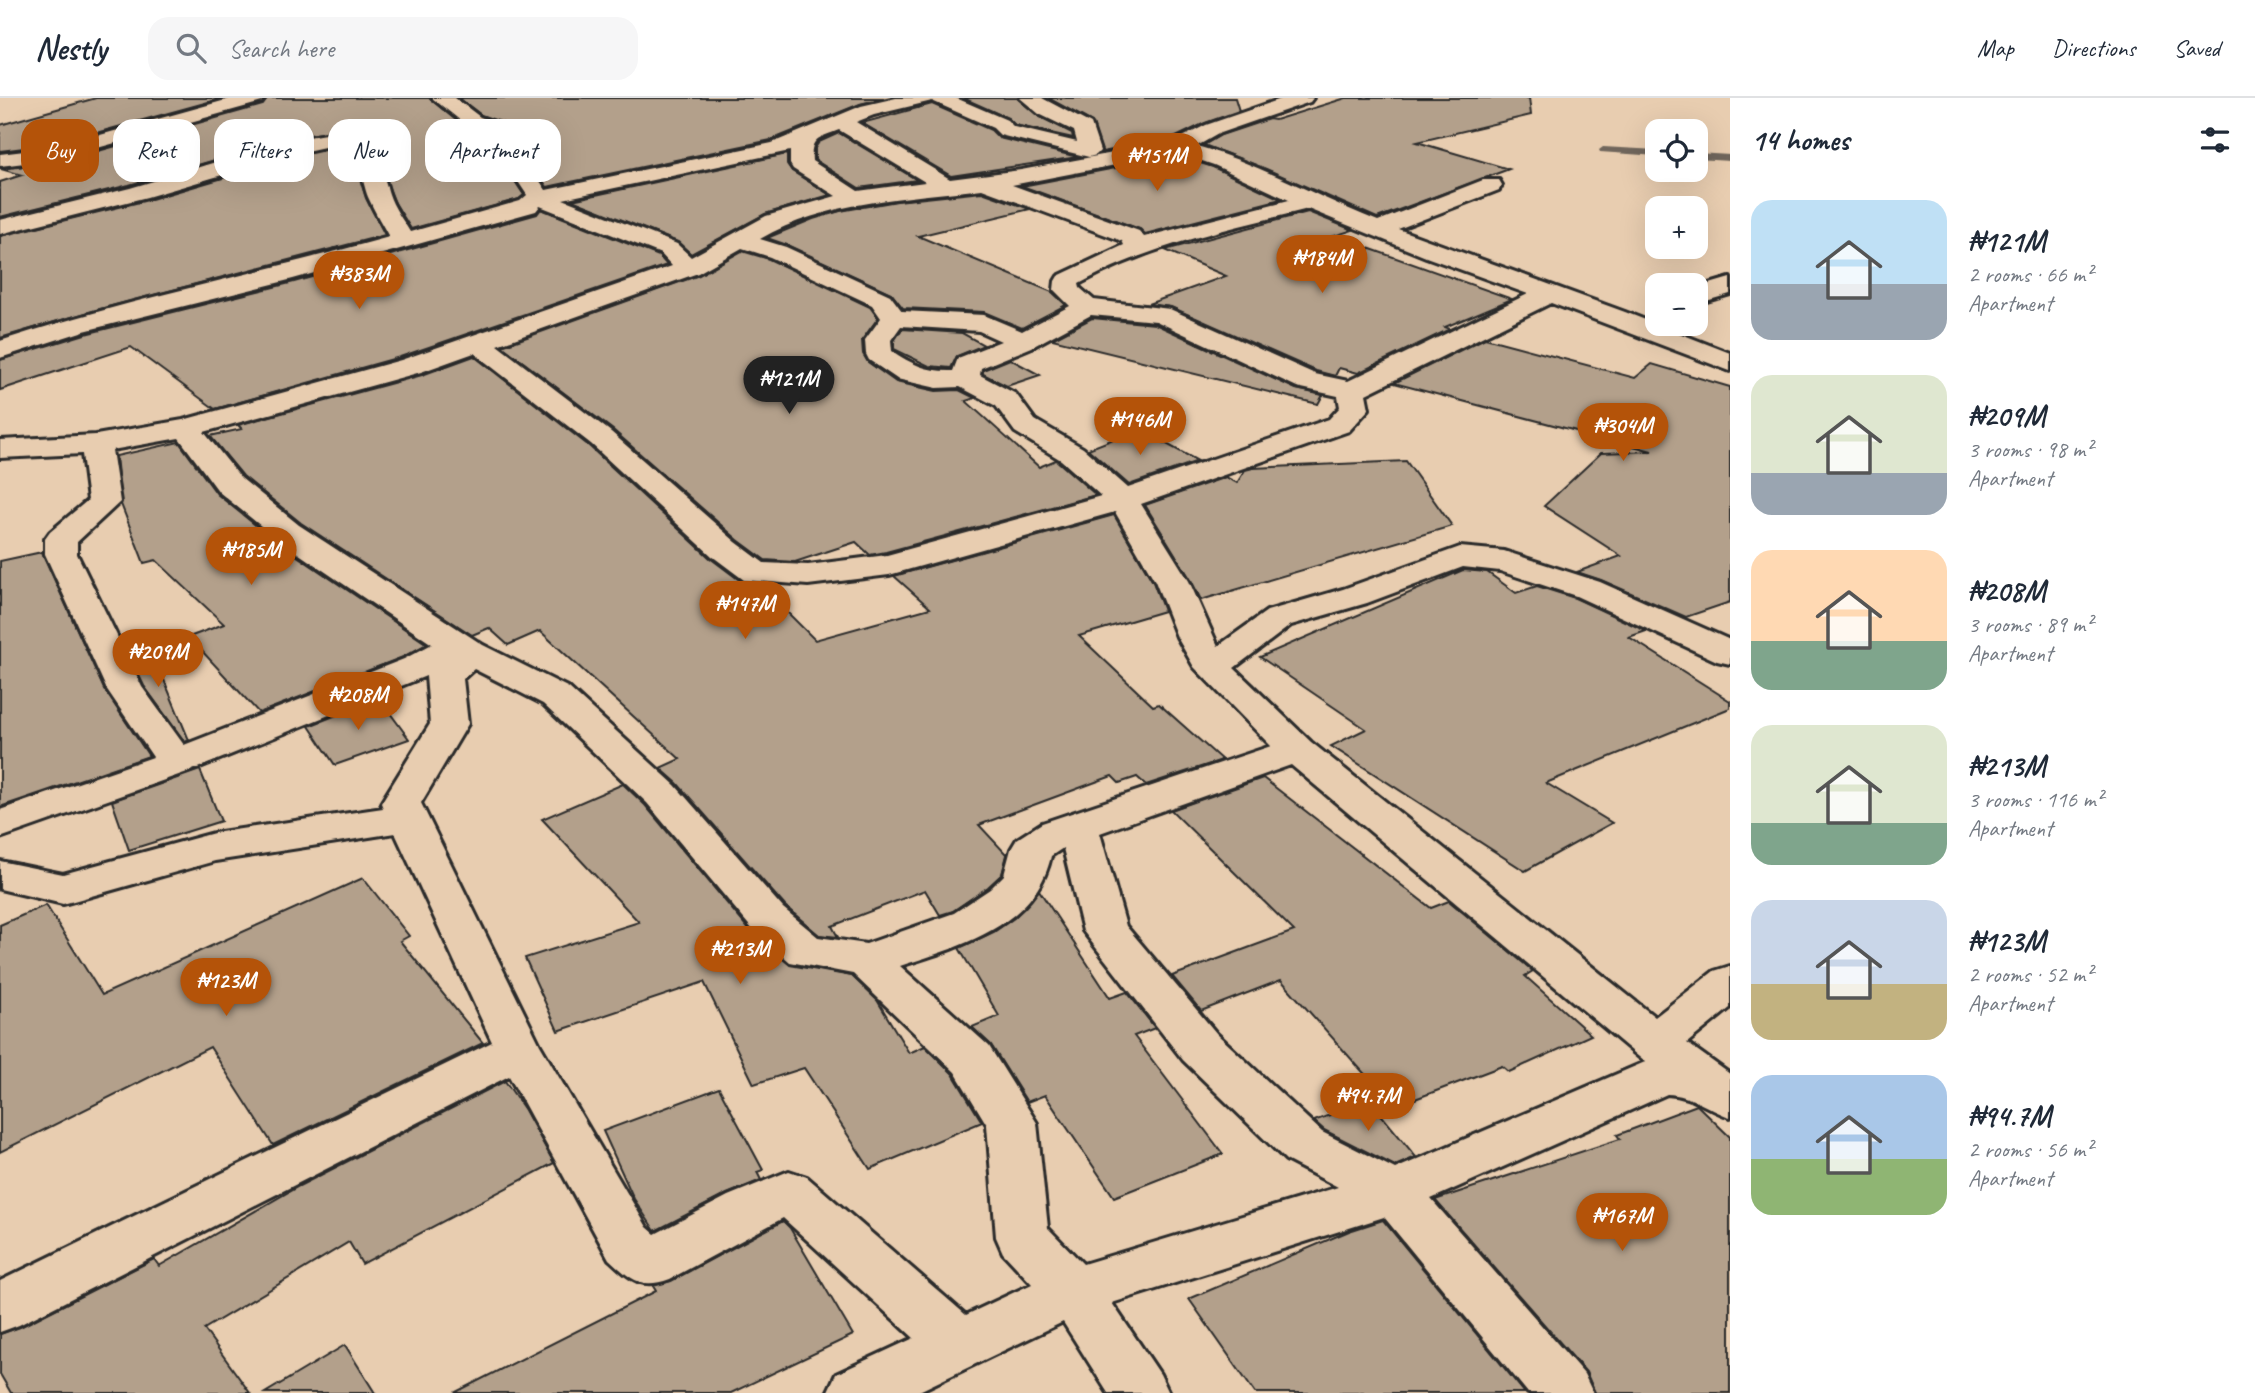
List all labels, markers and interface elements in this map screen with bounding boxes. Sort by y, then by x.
search box [148,17,638,80]
text: Nestly [35,27,106,69]
icon: search [172,29,210,67]
text: Search here [228,32,334,65]
text: Map [1977,33,2014,63]
text: Directions [2052,33,2135,63]
text: Saved [2173,33,2220,63]
chip: Buy [21,119,99,182]
chip: Rent [113,119,200,182]
chip: Filters [214,119,314,182]
chip: New [328,119,411,182]
chip: Apartment [425,119,561,182]
map controls [1645,119,1708,336]
button: locate [1645,119,1708,182]
text: 14 homes [1751,121,1849,159]
icon: filters [2196,121,2234,159]
pin: ₦151M [1108,134,1206,193]
text: ₦151M [1128,141,1186,170]
button: + [1645,196,1708,259]
text: ₦121M [1968,222,2045,260]
icon: home [1807,228,1891,312]
pin: ₦184M [1273,236,1371,295]
text: ₦184M [1292,243,1352,272]
pin: ₦383M [310,252,408,311]
text: ₦383M [329,259,389,288]
text: 2 rooms · 66 m² [1968,260,2092,289]
button: − [1645,273,1708,336]
text: Apartment [1968,289,2053,318]
pin: ₦121M [740,356,838,416]
text: ₦121M [759,364,819,393]
text: ₦209M [1968,397,2045,435]
pin: ₦146M [1091,398,1189,457]
icon: home [1807,403,1891,487]
pin: ₦304M [1574,404,1672,463]
text: ₦146M [1110,405,1170,434]
text: ₦304M [1593,411,1653,440]
text: 3 rooms · 98 m² [1968,435,2092,464]
text: Apartment [1968,464,2053,493]
pin: ₦185M [202,528,300,587]
text: ₦185M [222,535,280,564]
text: ₦208M [1968,572,2045,610]
icon: home [1807,578,1891,662]
pin: ₦147M [696,582,794,641]
text: ₦147M [715,589,775,618]
text: 3 rooms · 89 m² [1968,610,2092,639]
pin: ₦209M [109,630,207,689]
text: ₦209M [129,637,187,666]
text: Apartment [1968,639,2053,668]
pin: ₦208M [309,672,407,732]
text: ₦208M [328,680,388,709]
text: ₦213M [1968,747,2045,785]
icon: home [1807,753,1891,837]
text: 3 rooms · 116 m² [1968,785,2103,814]
text: Apartment [1968,814,2053,843]
text: ₦123M [1968,922,2045,960]
pin: ₦213M [691,926,789,986]
icon: home [1807,928,1891,1012]
text: ₦213M [710,934,770,963]
pin: ₦123M [177,958,275,1018]
text: 2 rooms · 52 m² [1968,960,2092,989]
text: ₦123M [196,966,256,995]
text: Apartment [1968,989,2053,1018]
pin: ₦94.7M [1311,1074,1425,1133]
text: ₦94.7M [1336,1081,1400,1110]
text: ₦94.7M [1968,1097,2051,1135]
icon: home [1807,1103,1891,1187]
text: 2 rooms · 56 m² [1968,1135,2092,1164]
text: Apartment [1968,1164,2053,1193]
pin: ₦167M [1573,1194,1671,1253]
text: ₦167M [1592,1201,1652,1230]

